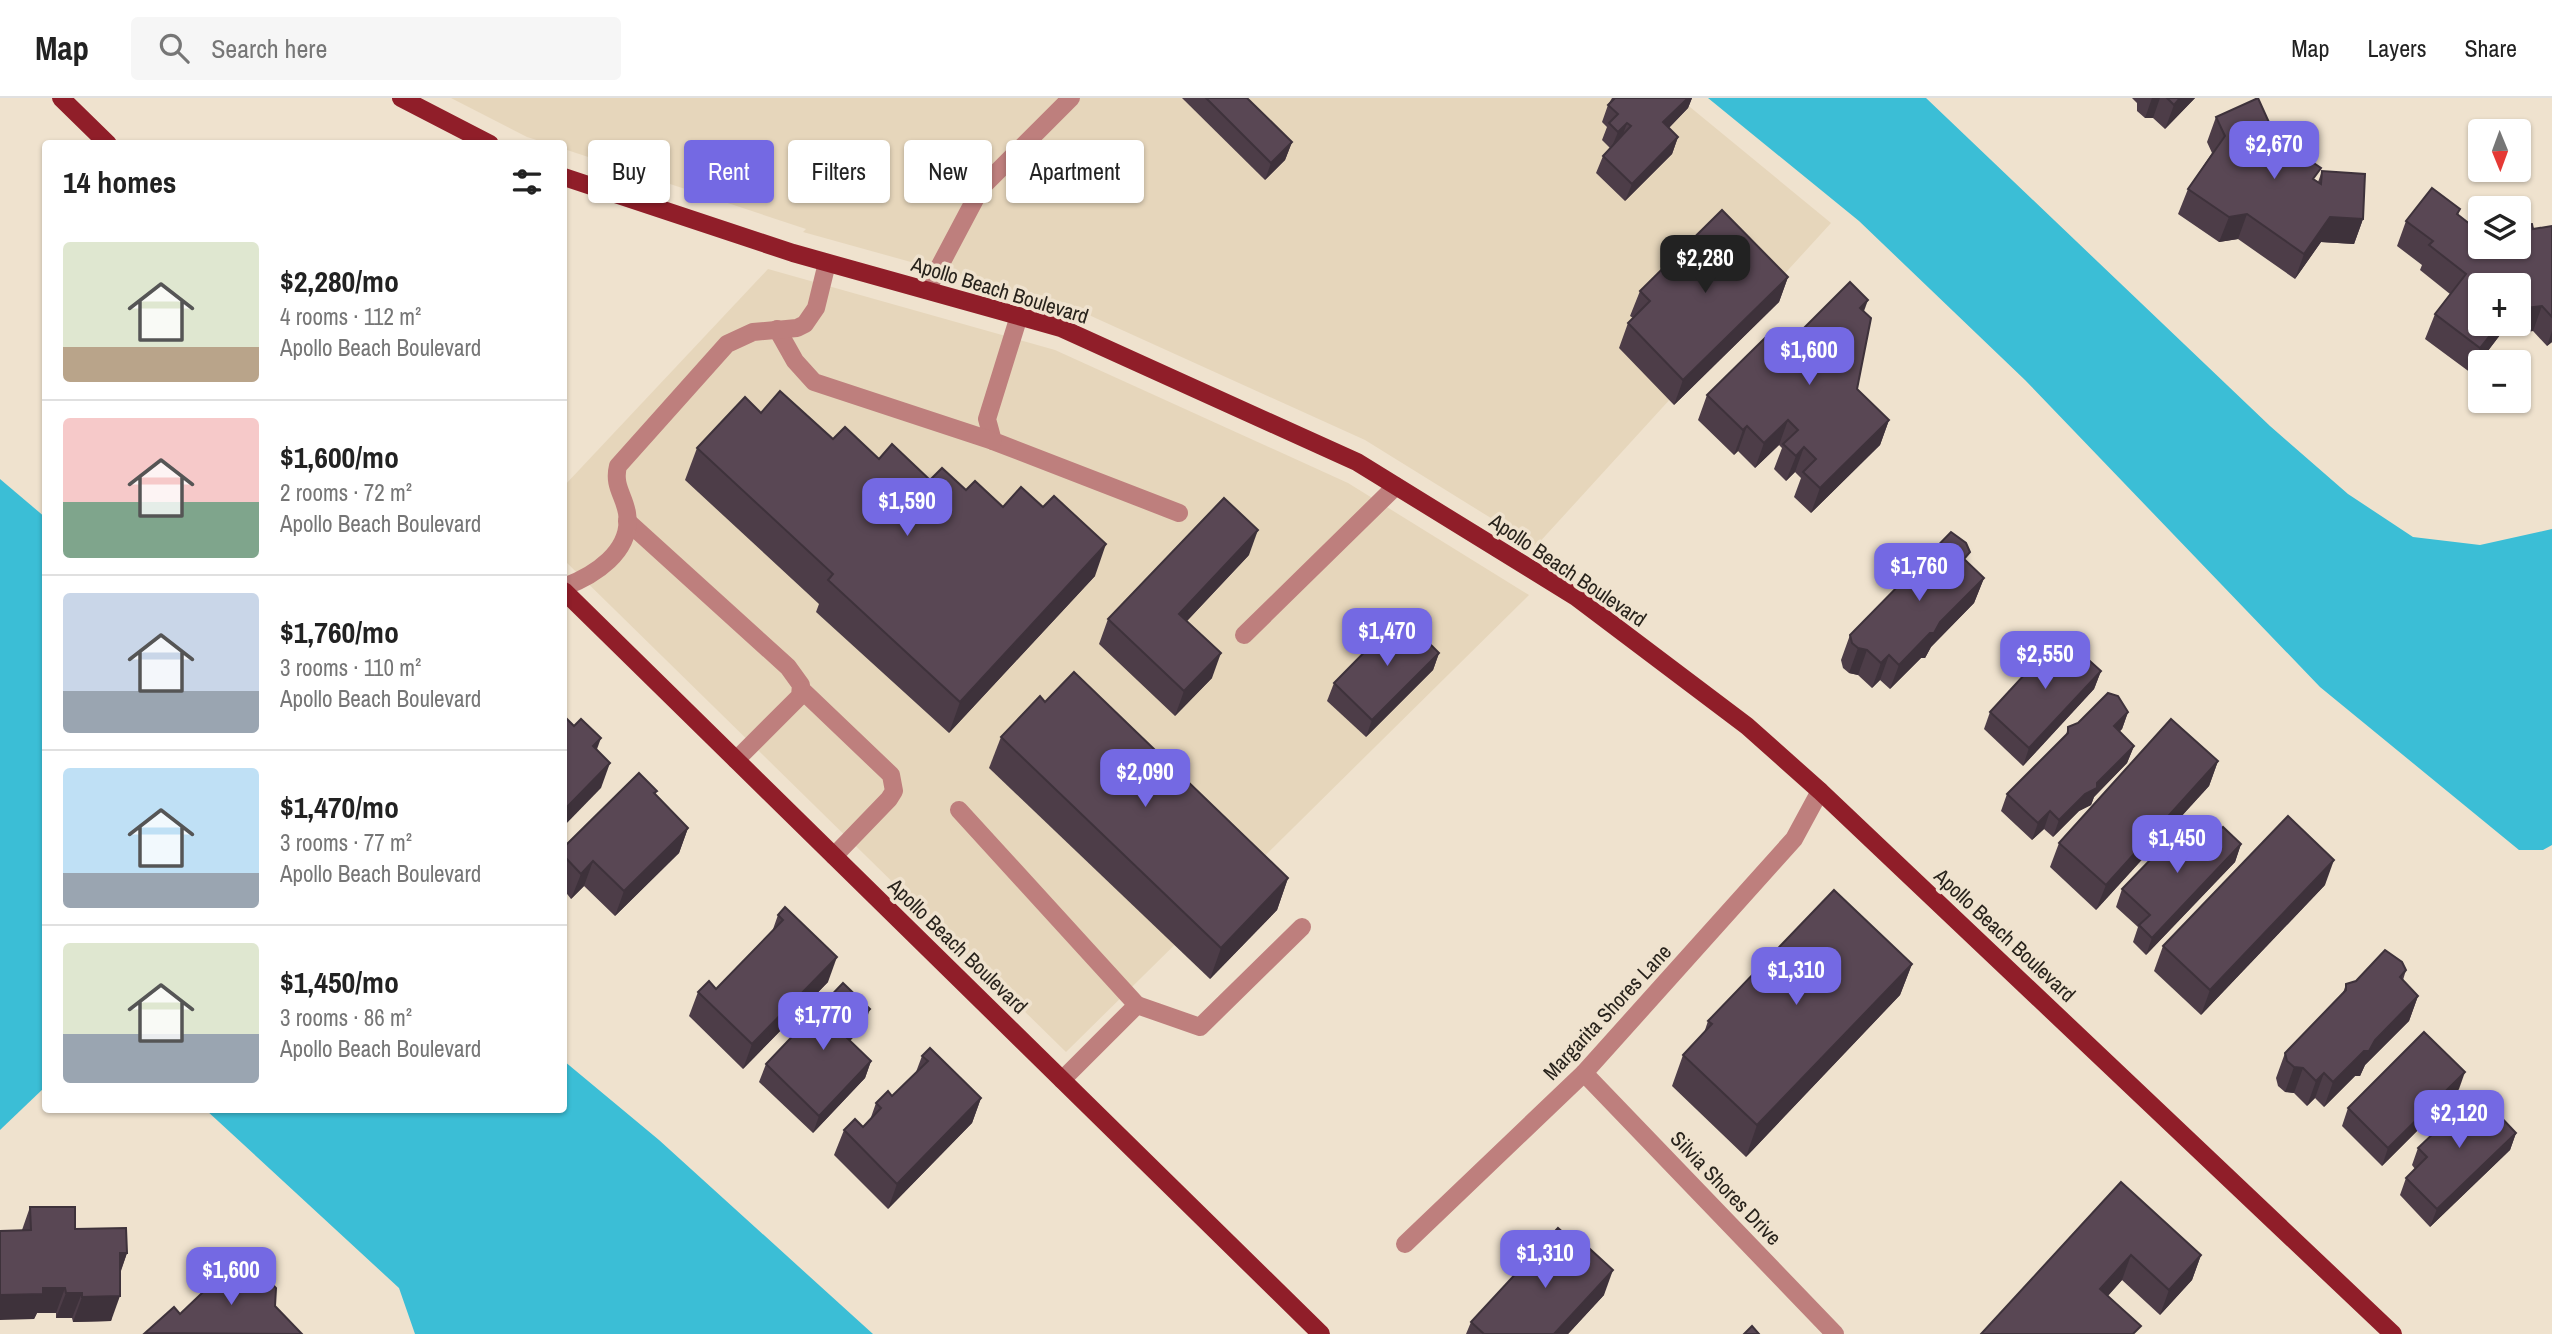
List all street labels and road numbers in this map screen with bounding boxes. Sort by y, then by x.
street label: Apollo Beach Boulevard [907,249,1092,331]
street label: Apollo Beach Boulevard [1483,506,1652,633]
street label: Apollo Beach Boulevard [1927,861,2082,1008]
street label: Apollo Beach Boulevard [881,871,1034,1020]
street label: Margarita Shores Lane [1536,938,1678,1086]
street label: Silvia Shores Drive [1664,1125,1788,1251]

